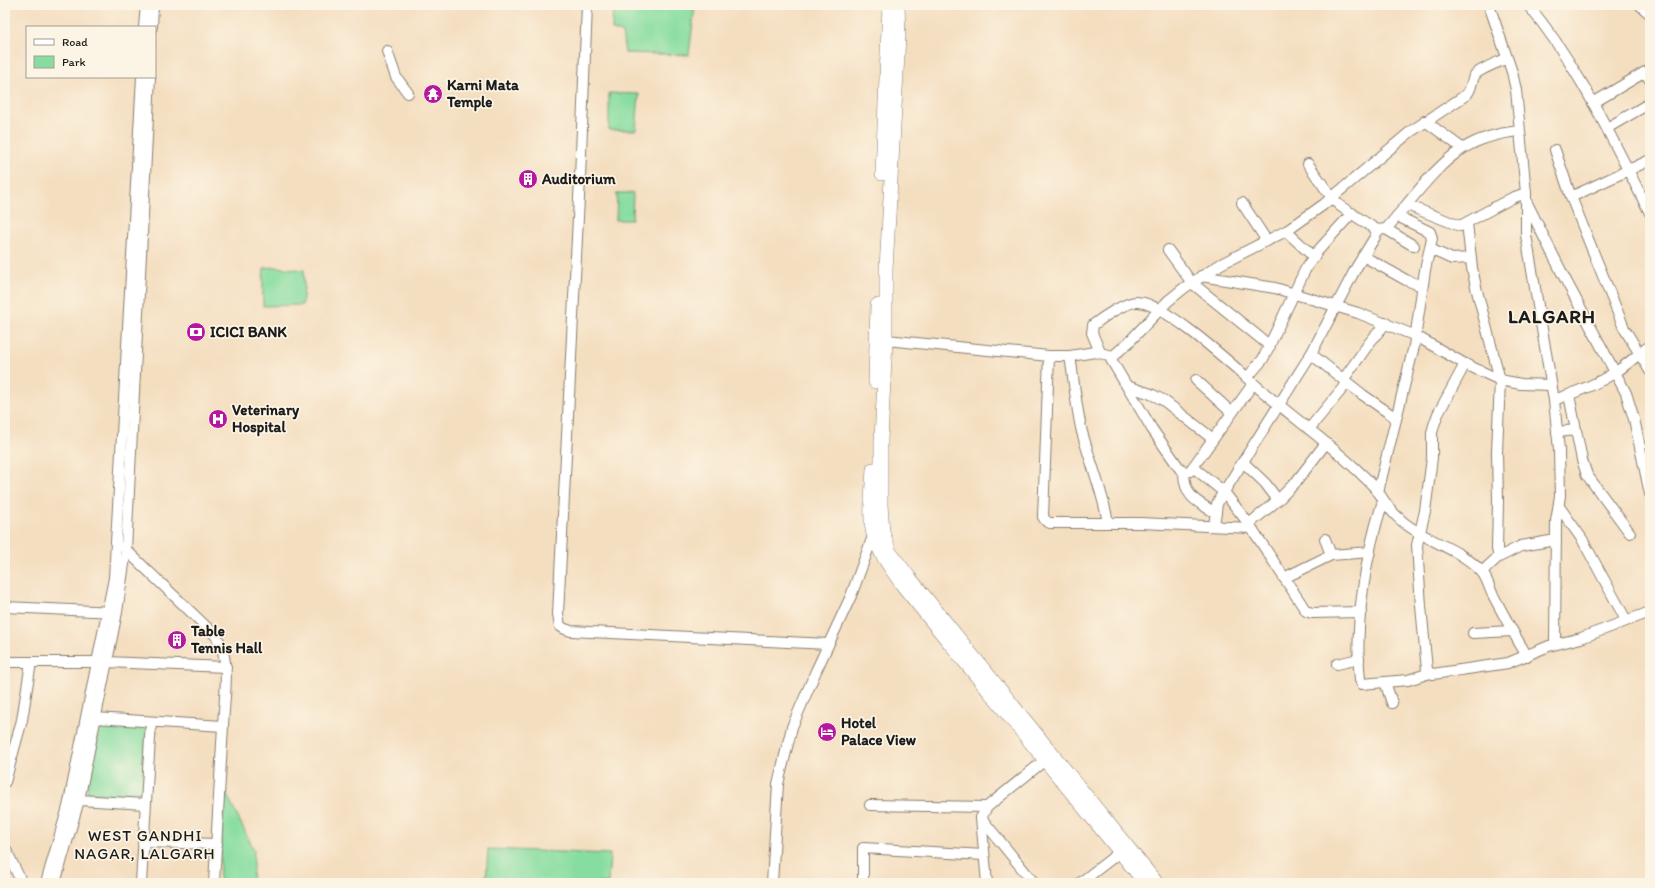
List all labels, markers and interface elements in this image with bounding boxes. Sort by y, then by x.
legend [26,26,156,78]
text: Road [62,35,88,49]
text: Park [62,55,86,69]
place label: Karni Mata Temple [446,76,519,112]
temple icon: Karni Mata Temple [422,83,444,105]
building icon: Auditorium [517,168,539,190]
place label: Auditorium [541,170,616,188]
district label: LALGARH [1508,305,1596,328]
bank icon: ICICI BANK [185,321,207,343]
place label: ICICI BANK [210,323,287,341]
place label: Veterinary Hospital [232,401,300,437]
hospital icon: Veterinary Hospital [207,408,229,430]
place label: Table Tennis Hall [190,622,263,657]
building icon: Table Tennis Hall [166,629,188,651]
place label: Hotel Palace View [841,714,917,749]
hotel icon: Hotel Palace View [816,721,838,743]
district label: WEST GANDHI NAGAR, LALGARH [74,826,216,863]

